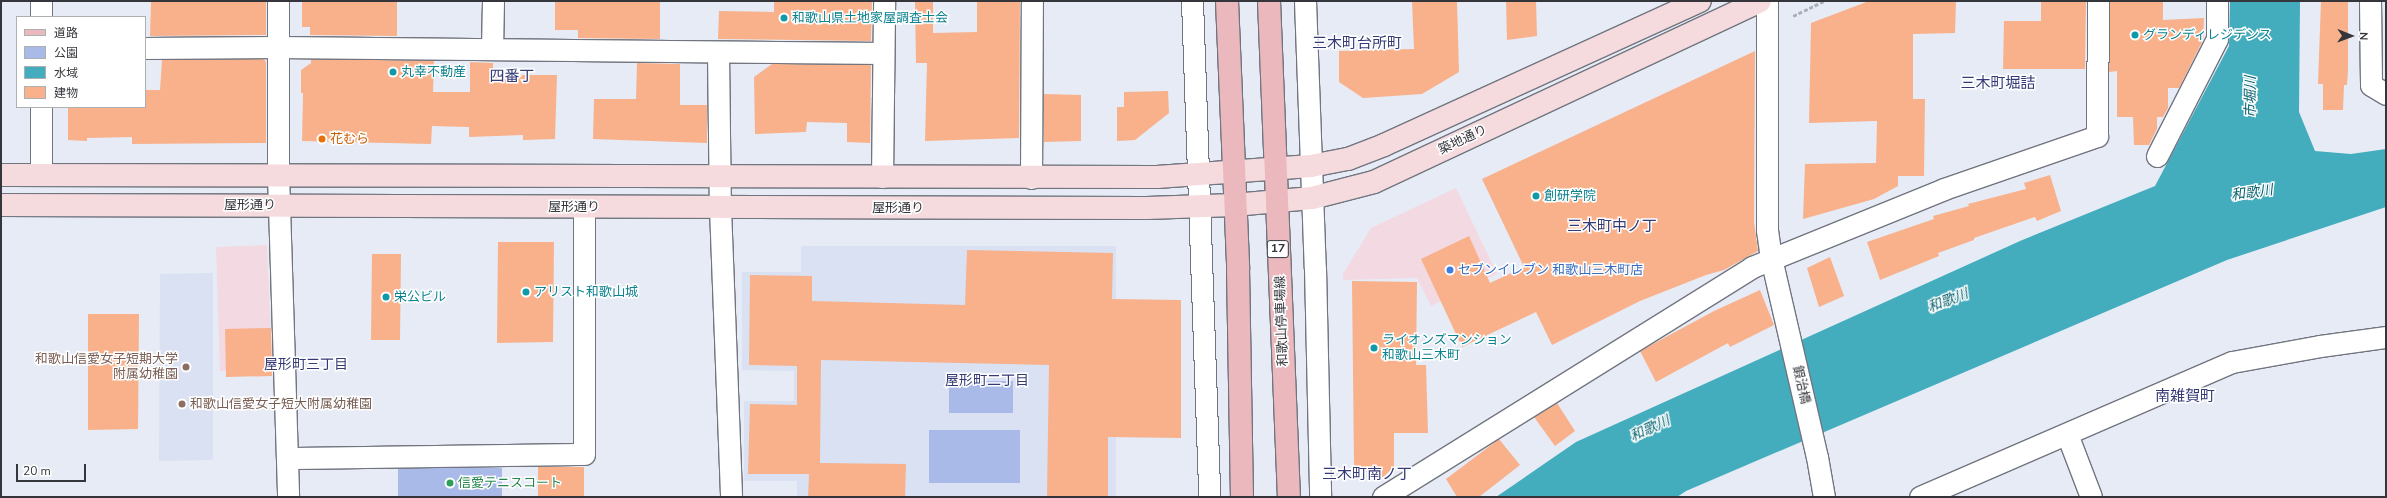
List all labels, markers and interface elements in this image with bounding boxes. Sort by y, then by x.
place label: 和歌山県土地家屋調査士会 [792,10,948,26]
marker: 和歌山県土地家屋調査士会 [779,13,789,23]
legend [16,16,146,108]
north arrow [2331,16,2371,56]
text: 道路 [54,25,78,41]
place label: グランディレジデンス [2143,27,2273,43]
marker: グランディレジデンス [2130,30,2140,40]
text: N [2356,32,2371,40]
district label: 三木町台所町 [1312,35,1402,53]
text: 公園 [54,45,78,61]
place label: 丸幸不動産 [401,64,466,80]
text: 水域 [54,65,78,81]
marker: 丸幸不動産 [388,67,398,77]
district label: 四番丁 [490,68,534,86]
district label: 三木町堀詰 [1961,75,2035,93]
water label: 市堀川 [2243,76,2259,118]
text: 建物 [54,85,78,101]
street label: 築地通り [1436,122,1490,158]
place label: 花むら [330,131,369,147]
marker: 花むら [317,134,327,144]
water label: 和歌川 [2230,182,2274,204]
place label: 創研学院 [1544,188,1596,204]
marker: 創研学院 [1531,191,1541,201]
street label: 屋形通り [224,197,276,213]
street label: 屋形通り [548,199,600,215]
street label: 屋形通り [872,200,924,216]
district label: 三木町中ノ丁 [1567,218,1657,236]
road number: 17 [1266,239,1290,259]
place label: セブンイレブン 和歌山三木町店 [1458,262,1643,278]
marker: セブンイレブン 和歌山三木町店 [1445,265,1455,275]
street label: 和歌山停車場線 [1273,275,1291,367]
place label: アリスト和歌山城 [534,284,638,300]
water label: 和歌川 [1925,286,1971,316]
marker: アリスト和歌山城 [521,287,531,297]
place label: 栄公ビル [394,289,446,305]
marker: 栄公ビル [381,292,391,302]
place label: ライオンズマンション 和歌山三木町 [1382,333,1512,364]
marker: ライオンズマンション 和歌山三木町 [1369,343,1379,353]
place label: 和歌山信愛女子短期大学 附属幼稚園 [35,352,178,383]
district label: 屋形町三丁目 [264,357,348,373]
marker: 和歌山信愛女子短期大学 附属幼稚園 [181,362,191,372]
street label: 鍜治橋 [1789,364,1813,406]
district label: 屋形町二丁目 [945,373,1029,389]
district label: 南雑賀町 [2155,388,2215,406]
place label: 和歌山信愛女子短大附属幼稚園 [190,396,372,412]
marker: 和歌山信愛女子短大附属幼稚園 [177,399,187,409]
water label: 和歌川 [1627,413,1673,445]
scale bar [18,456,88,482]
text: 20 m [23,463,51,479]
district label: 三木町南ノ丁 [1322,466,1412,484]
place label: 信愛テニスコート [458,475,562,491]
marker: 信愛テニスコート [445,478,455,488]

